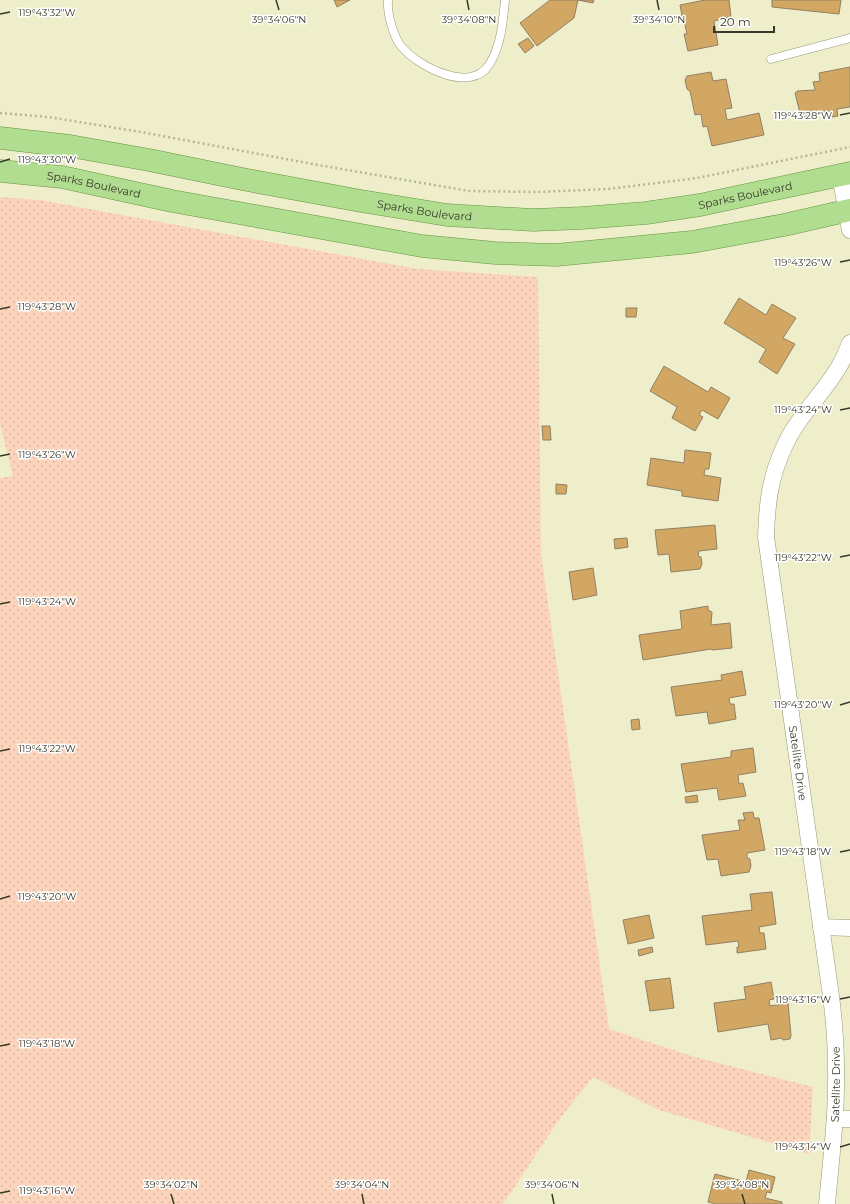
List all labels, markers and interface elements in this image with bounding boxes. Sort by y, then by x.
text: 119°43'32"W [18,6,76,19]
scale bar [714,8,774,34]
text: 39°34'06"N [252,13,306,26]
text: 39°34'08"N [441,13,497,26]
text: 39°34'10"N [633,13,685,26]
text: 20 m [720,14,751,29]
text: 119°43'28"W [774,109,832,122]
text: 119°43'30"W [18,153,76,166]
street label: Sparks Boulevard [46,169,142,201]
street label: Sparks Boulevard [697,179,794,212]
street label: Sparks Boulevard [376,197,473,223]
text: 119°43'26"W [774,256,832,269]
text: 119°43'28"W [18,300,76,313]
text: 119°43'24"W [774,403,832,416]
text: 119°43'26"W [18,448,76,461]
text: 119°43'22"W [774,551,832,564]
text: 119°43'24"W [18,595,76,608]
text: 119°43'20"W [774,698,832,711]
street label: Satellite Drive [786,725,810,802]
text: 119°43'22"W [18,742,76,755]
text: 119°43'18"W [775,845,831,858]
text: 119°43'20"W [18,890,76,903]
text: 119°43'16"W [775,993,831,1006]
text: 119°43'18"W [19,1037,75,1050]
street label: Satellite Drive [827,1046,843,1123]
text: 119°43'14"W [775,1140,831,1153]
text: 39°34'02"N [144,1178,198,1191]
text: 39°34'04"N [335,1178,389,1191]
text: 39°34'06"N [525,1178,579,1191]
text: 39°34'08"N [714,1178,770,1191]
text: 119°43'16"W [19,1184,75,1197]

